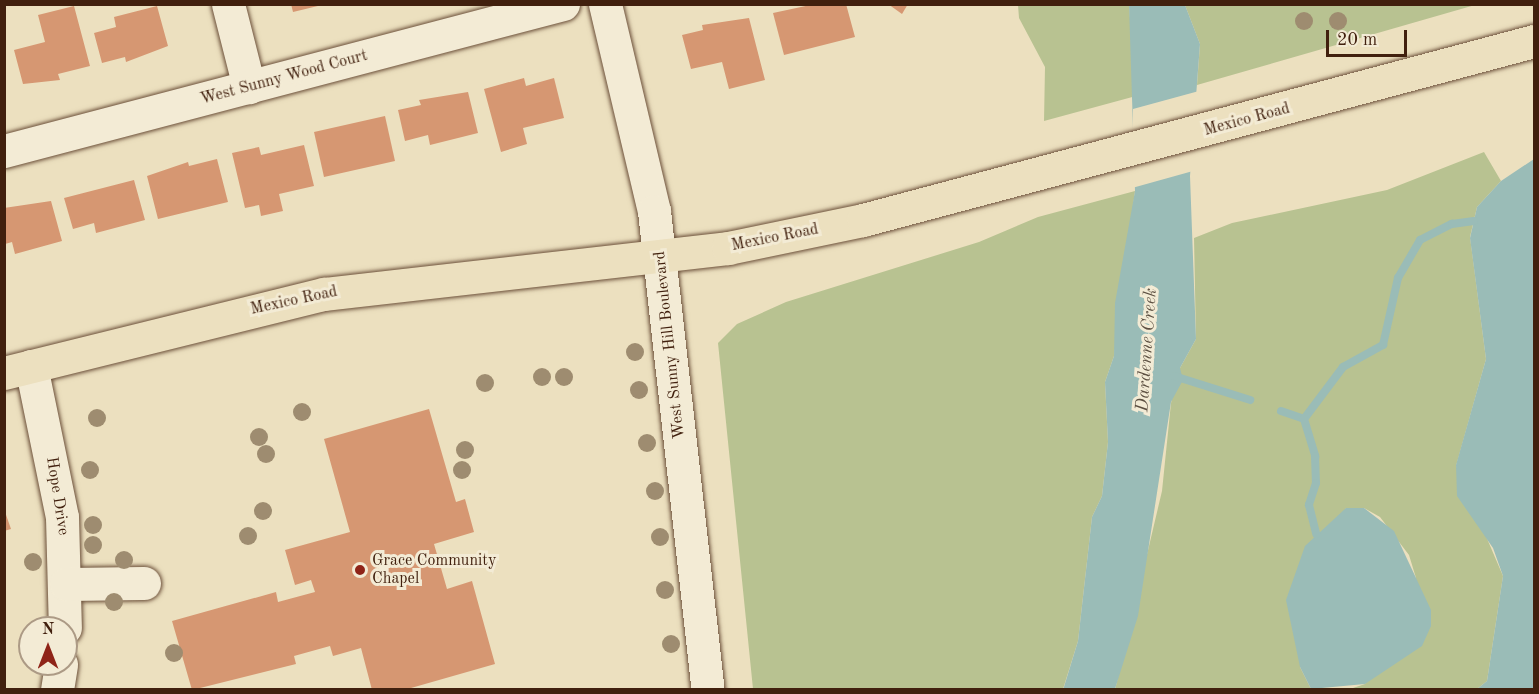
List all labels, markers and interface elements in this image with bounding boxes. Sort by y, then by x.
scale bar [1329,18,1410,56]
text: 20 m [1337,31,1377,49]
street label: West Sunny Wood Court [198,46,370,110]
street label: Mexico Road [1202,99,1292,141]
street label: Mexico Road [730,220,820,256]
street label: West Sunny Hill Boulevard [651,250,689,440]
street label: Mexico Road [249,282,339,320]
water label: Dardenne Creek [1132,287,1162,413]
street label: Hope Drive [41,455,73,537]
place label: Grace Community Chapel [372,551,496,589]
marker: Grace Community Chapel [353,563,367,577]
north arrow [18,616,78,676]
text: N [42,622,54,638]

